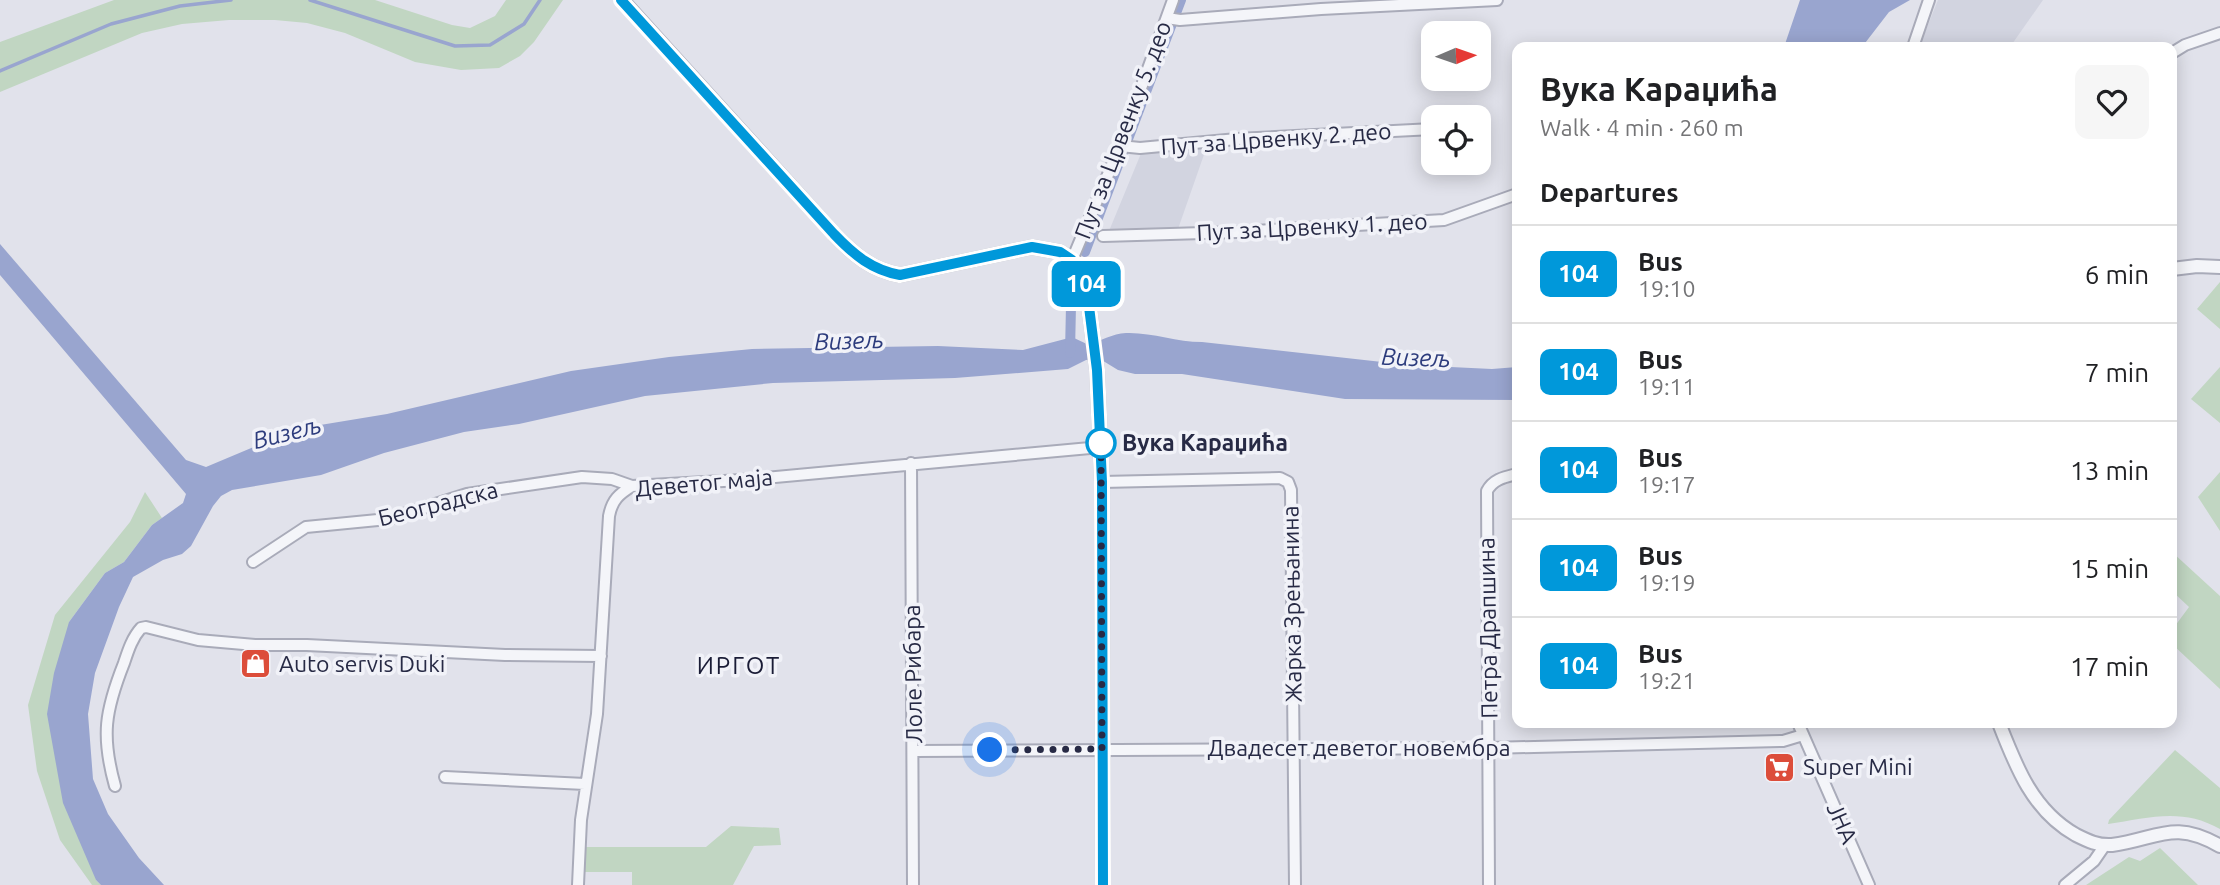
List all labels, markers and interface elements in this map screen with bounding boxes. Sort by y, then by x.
street label: Пут за Црвенку 5. део [1069,17,1176,242]
north arrow [1421,21,1491,91]
map controls [1421,21,1491,175]
button: heart [2075,65,2149,139]
text: Вука Караџића [1540,70,1778,107]
button: locate [1421,105,1491,175]
text: Walk · 4 min · 260 m [1540,115,1744,140]
street label: Пут за Црвенку 2. део [1160,118,1392,159]
text: Departures [1540,178,1678,207]
street label: Пут за Црвенку 1. део [1196,208,1428,245]
text: Bus [1638,247,1683,276]
text: 104 [1558,260,1599,287]
text: 6 min [2085,260,2149,289]
line badge: 104 [1046,261,1126,307]
text: 104 [1066,270,1106,297]
text: 19:10 [1638,276,1696,301]
water label: Визељ [814,326,884,355]
water label: Визељ [1381,343,1451,372]
text: Bus [1638,345,1683,374]
text: 104 [1558,358,1599,385]
text: 7 min [2085,358,2149,387]
text: 19:11 [1638,374,1696,399]
water label: Визељ [250,411,324,454]
marker: Вука Караџића [1086,428,1116,458]
place label: Вука Караџића [1122,430,1288,455]
text: Bus [1638,443,1683,472]
text: 104 [1558,456,1599,483]
text: 13 min [2070,456,2149,485]
street label: Деветог маја [634,464,774,501]
text: 19:17 [1638,472,1696,497]
street label: Београдска [375,477,500,530]
street label: Жарка Зрењанина [1277,505,1306,703]
street label: Петра Драпшина [1473,537,1502,719]
text: Bus [1638,541,1683,570]
text: 104 [1558,554,1599,581]
text: 15 min [2070,554,2149,583]
text: 19:19 [1638,570,1696,595]
street label: Лоле Рибара [899,604,926,744]
text: Bus [1638,639,1683,668]
shop icon: Auto servis Duki [239,647,273,681]
place label: Auto servis Duki [279,651,445,676]
district label: ИРГОТ [697,652,781,679]
text: 104 [1558,652,1599,679]
text: 17 min [2070,652,2149,681]
text: 19:21 [1638,668,1696,693]
your location [972,732,1007,767]
street label: Двадесет деветог новембра [1207,735,1511,760]
supermarket icon: Super Mini [1763,750,1797,784]
place label: Super Mini [1803,754,1913,779]
street label: ЈНА [1822,798,1862,847]

